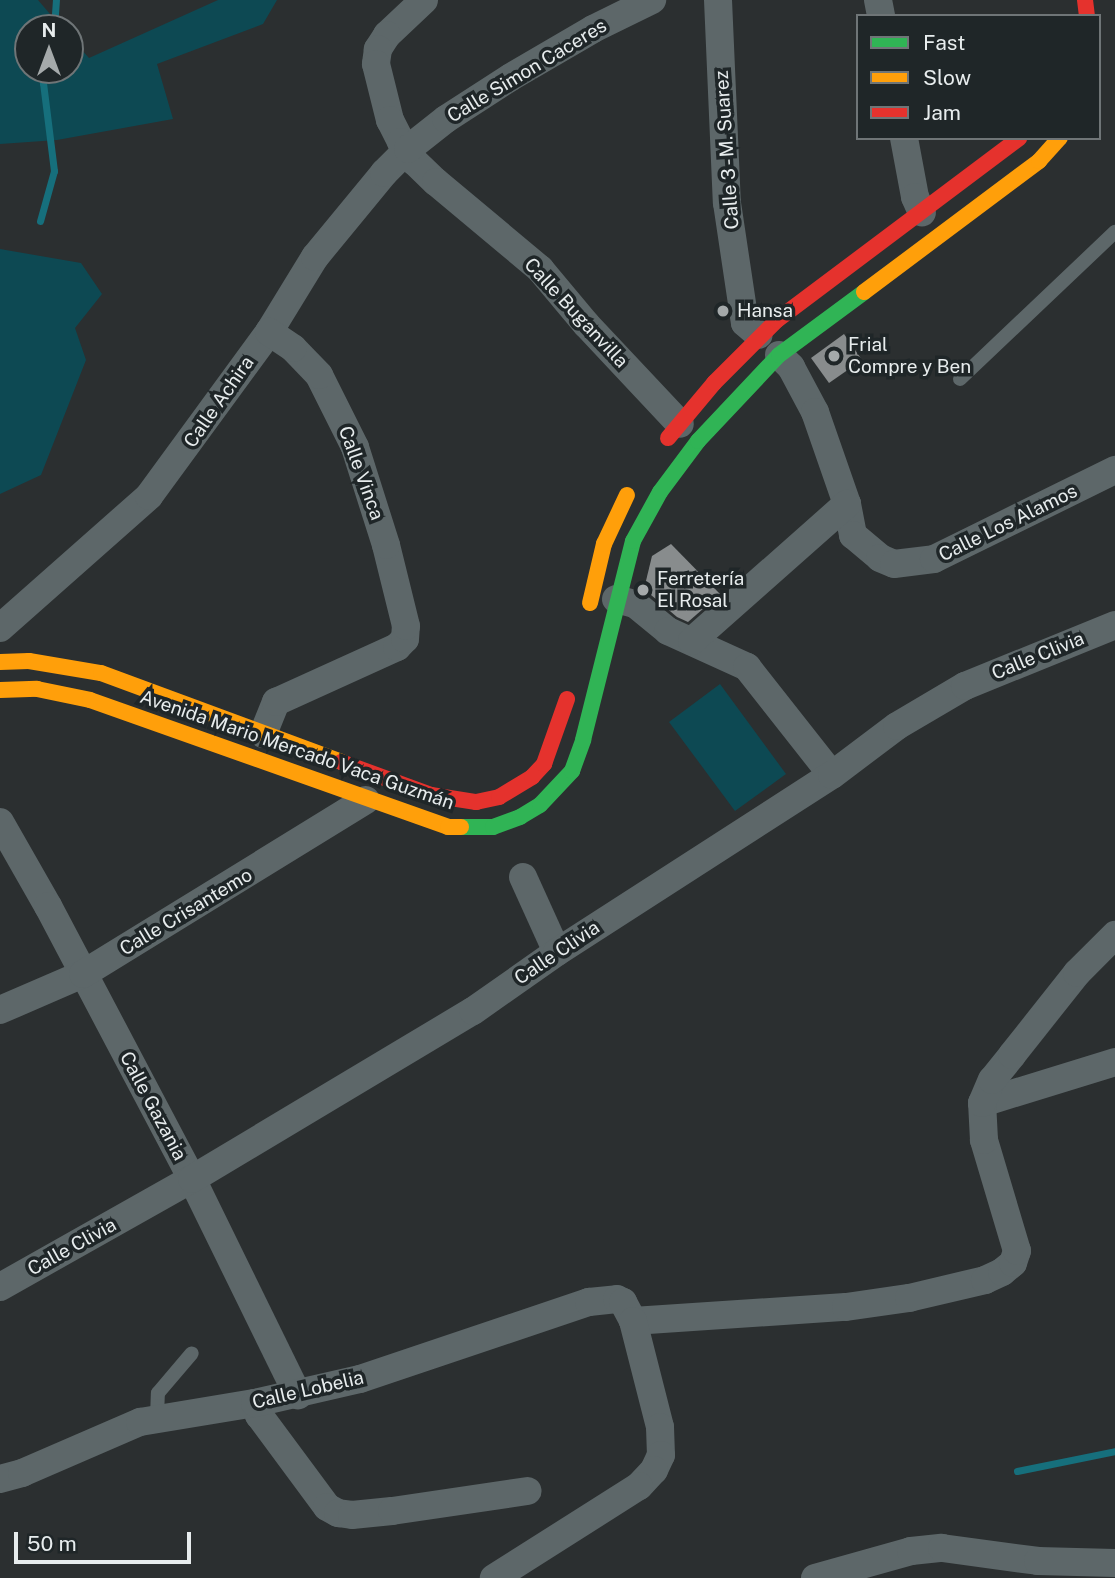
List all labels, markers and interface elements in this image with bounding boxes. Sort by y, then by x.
north arrow [14,14,84,84]
street label: Calle Simon Caceres [443,14,611,128]
legend [856,14,1101,140]
text: N [42,19,56,41]
text: Fast [923,30,965,55]
text: Slow [923,65,971,90]
street label: Calle 3 - M. Suarez [710,67,744,233]
text: Jam [923,100,961,125]
street label: Calle Buganvilla [519,253,633,373]
place label: Hansa [737,300,793,322]
marker: Hansa [715,303,731,319]
place label: Frial Compre y Ben [848,334,972,378]
marker: Frial Compre y Ben [826,348,842,364]
street label: Calle Achira [179,352,259,452]
street label: Calle Vinca [333,423,389,523]
street label: Calle Los Alamos [935,480,1081,566]
place label: Ferretería El Rosal [657,568,744,612]
marker: Ferretería El Rosal [635,582,651,598]
street label: Calle Clivia [988,627,1088,685]
street label: Avenida Mario Mercado Vaca Guzmán [137,685,457,815]
street label: Calle Crisantemo [116,863,256,961]
street label: Calle Clivia [510,916,604,990]
street label: Calle Gazania [115,1048,191,1164]
street label: Calle Clivia [24,1213,120,1281]
street label: Calle Lobelia [250,1366,366,1414]
scale bar [18,1518,194,1562]
text: 50 m [27,1531,77,1556]

